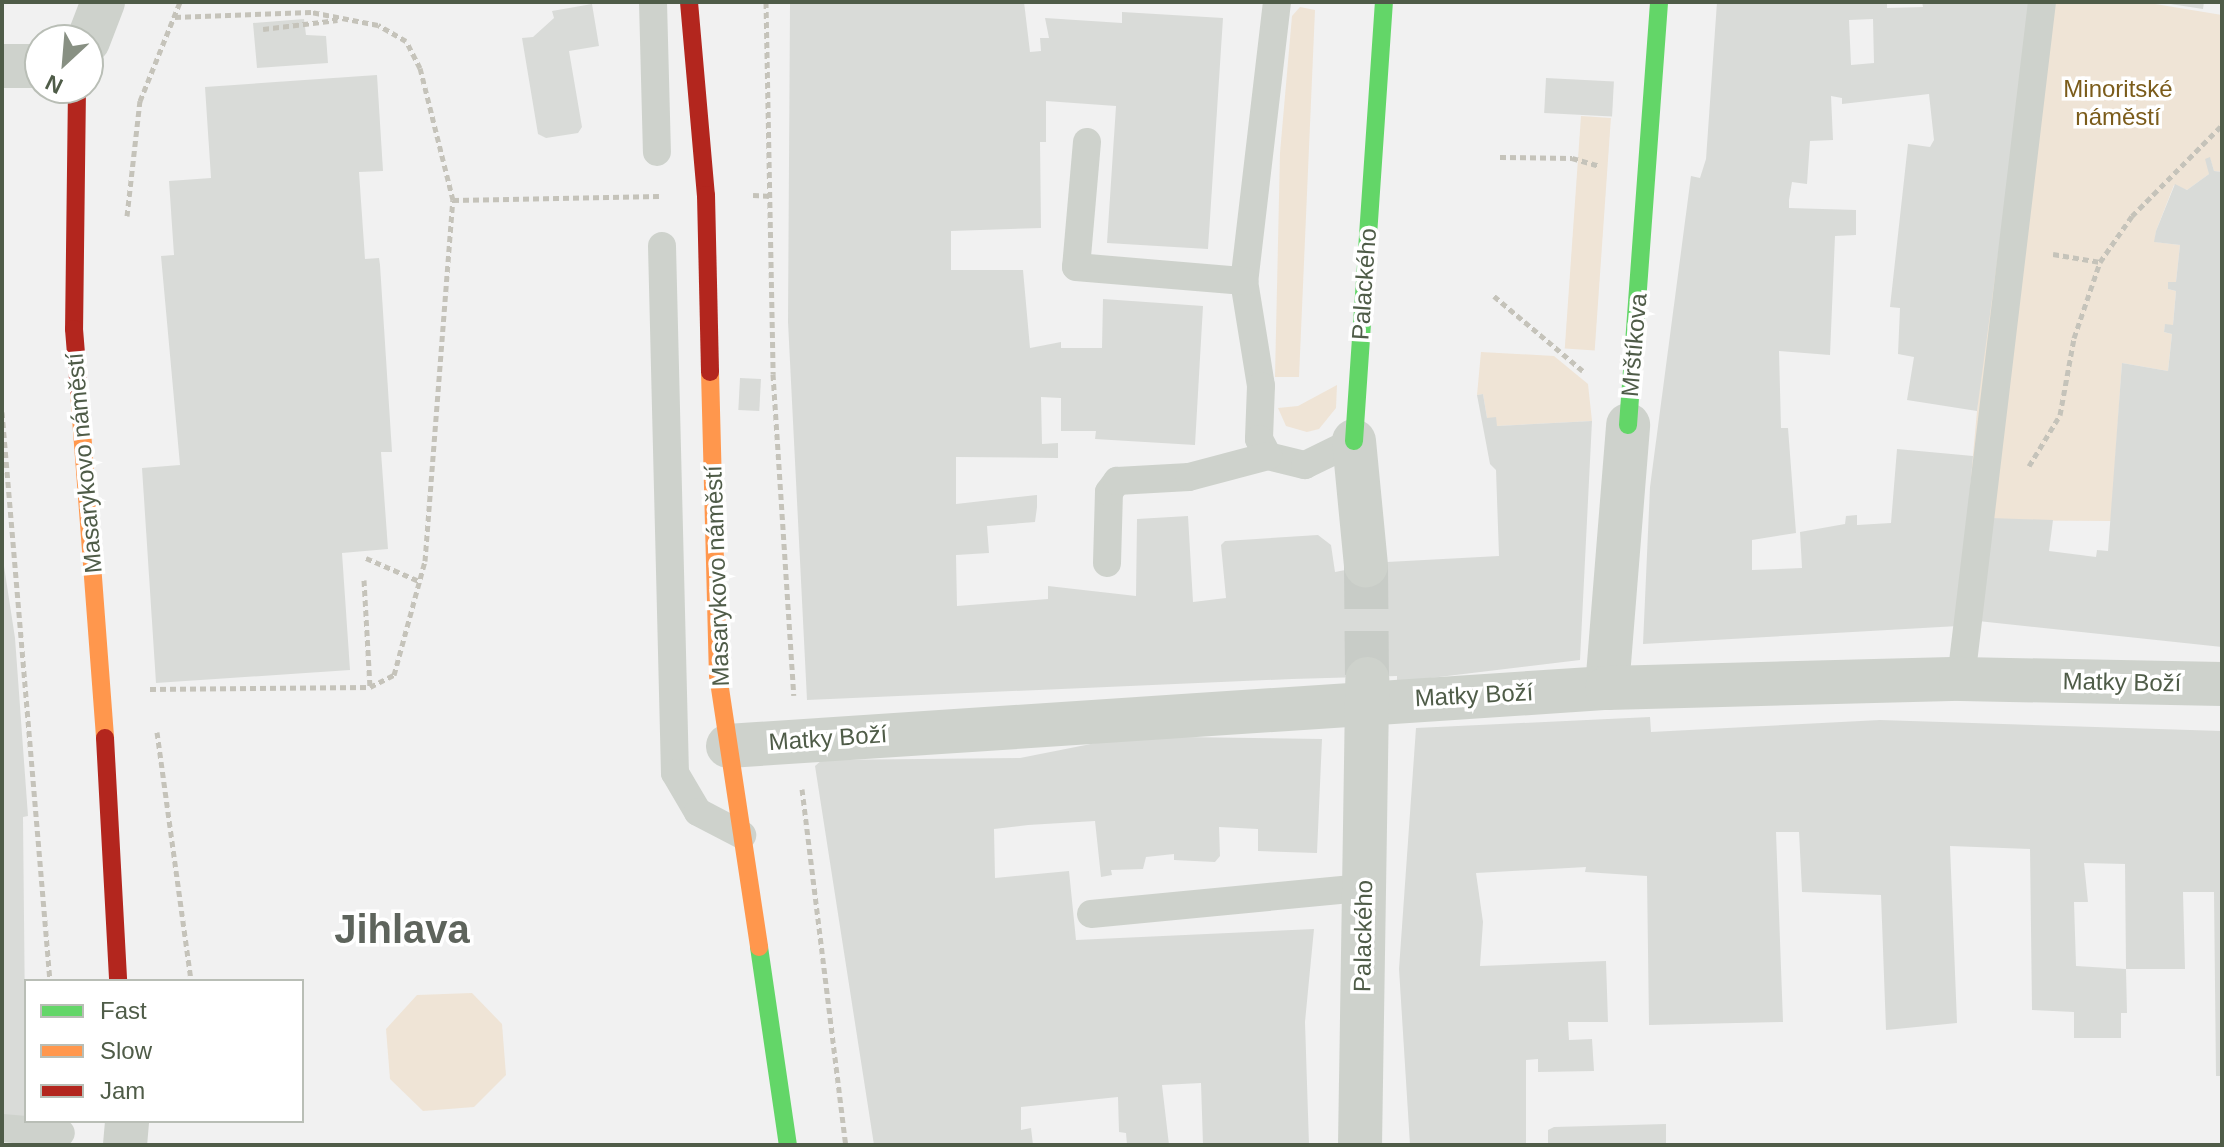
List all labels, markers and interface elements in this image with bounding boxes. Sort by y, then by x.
north arrow [24,24,104,104]
text: N [42,70,67,99]
park label: Minoritské náměstí [2063,75,2173,131]
street label: Palackého [1346,227,1382,341]
street label: Mrštíkova [1615,292,1653,398]
street label: Masarykovo náměstí [60,351,108,575]
street label: Masarykovo náměstí [699,465,735,687]
street label: Matky Boží [2062,667,2182,697]
street label: Matky Boží [1414,678,1534,712]
street label: Matky Boží [768,719,888,757]
street label: Palackého [1348,880,1378,992]
district label: Jihlava [334,905,470,953]
legend [24,979,304,1123]
text: Fast [100,997,147,1024]
text: Slow [100,1037,152,1064]
text: Jam [100,1077,145,1104]

